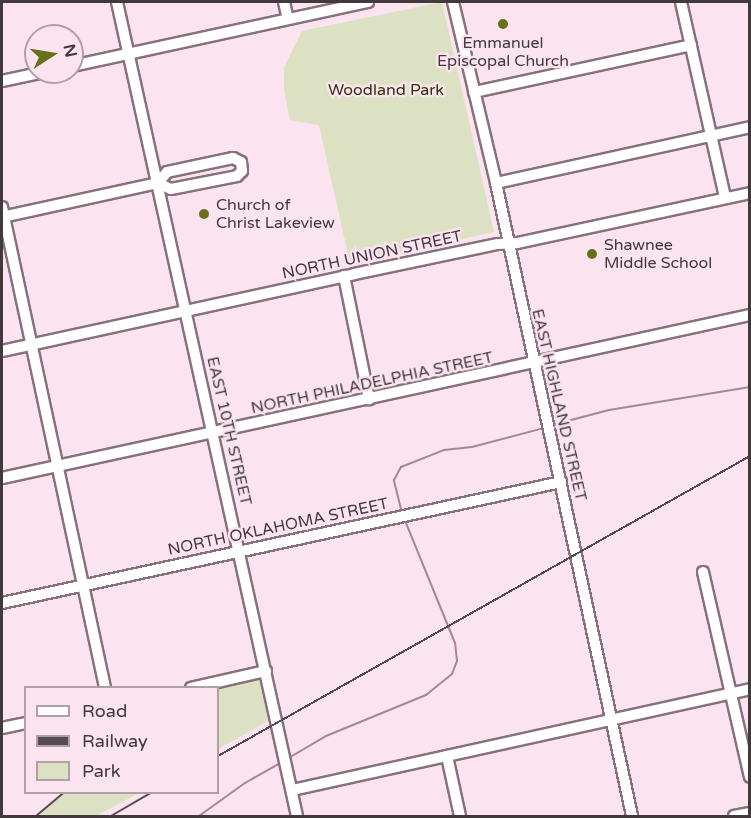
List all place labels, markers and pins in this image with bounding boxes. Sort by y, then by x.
marker: Emmanuel Episcopal Church [496,17,510,31]
place label: Emmanuel Episcopal Church [437,33,569,71]
place label: Church of Christ Lakeview [216,195,335,233]
marker: Church of Christ Lakeview [197,207,211,221]
place label: Shawnee Middle School [604,235,712,273]
marker: Shawnee Middle School [585,247,599,261]

